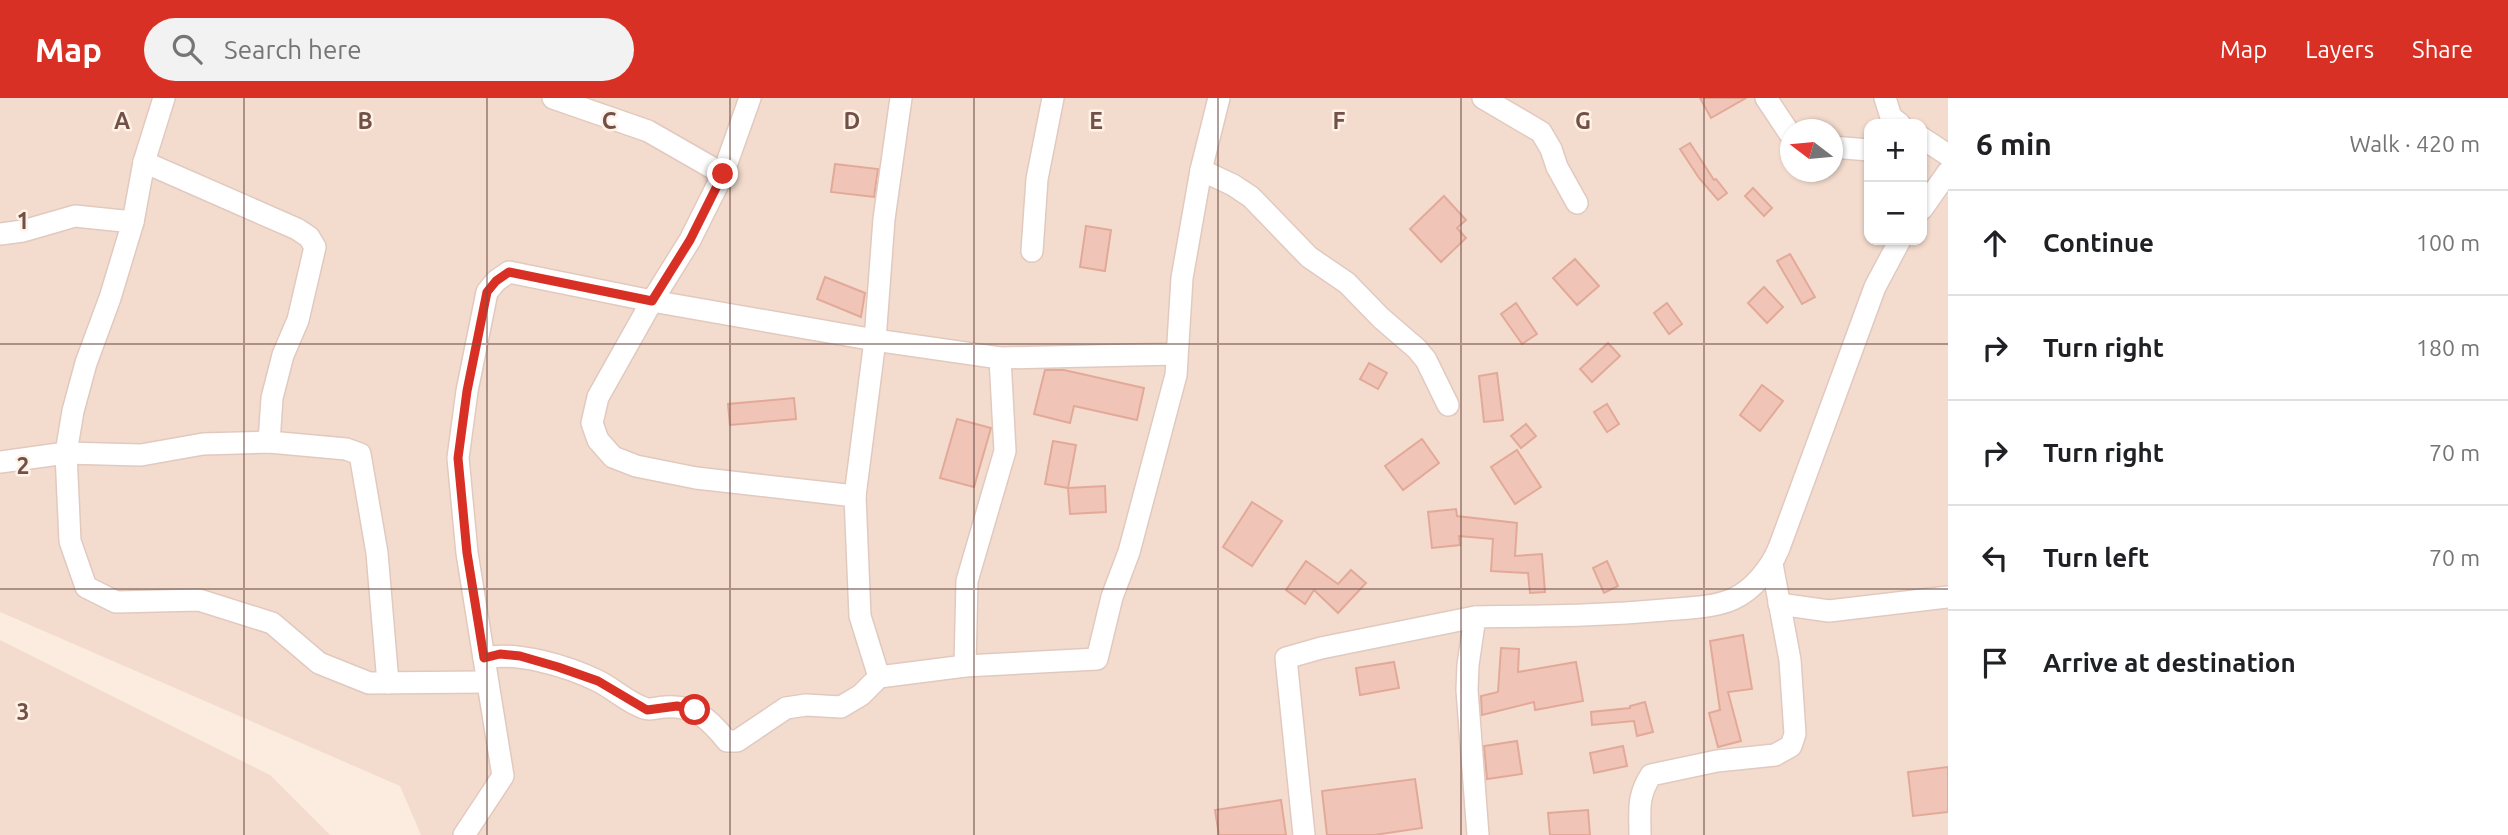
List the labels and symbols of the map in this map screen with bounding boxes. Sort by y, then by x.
text: A [114,108,130,133]
text: B [357,108,373,133]
text: C [602,108,617,133]
text: D [844,108,860,133]
text: E [1089,108,1103,133]
text: F [1333,108,1346,133]
text: G [1575,108,1591,133]
north arrow [1780,119,1843,182]
route end [707,158,738,189]
text: 1 [17,208,29,233]
text: 2 [17,453,29,478]
route start [679,694,710,725]
text: 3 [17,699,29,724]

